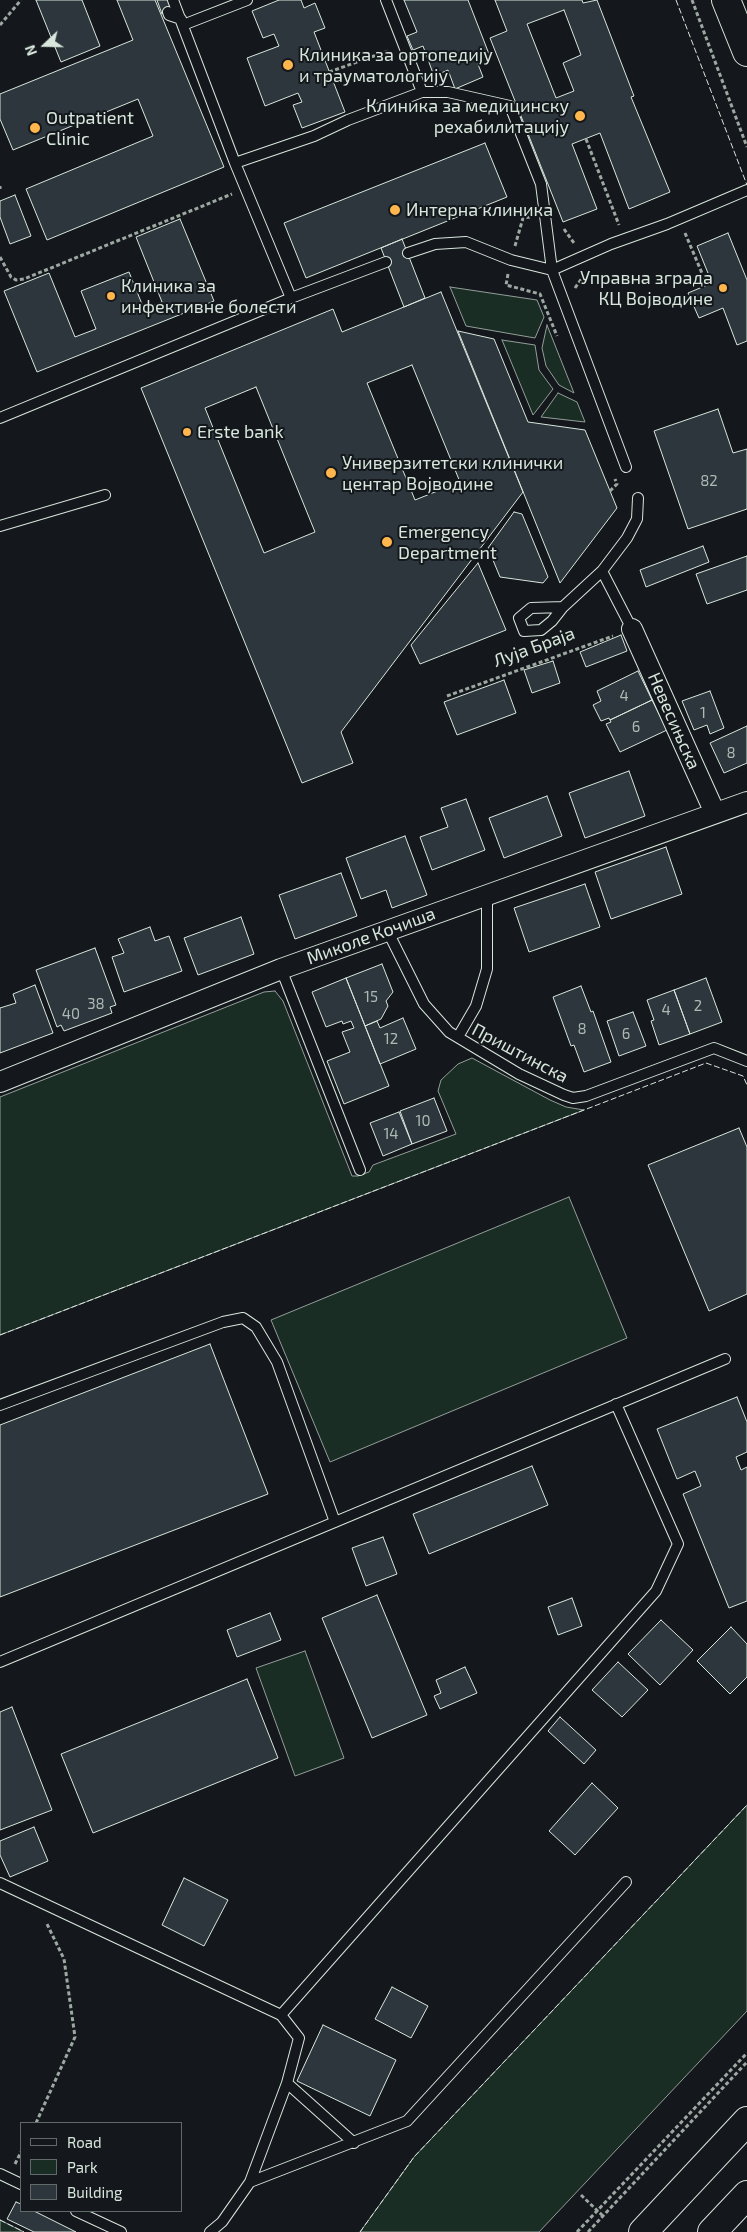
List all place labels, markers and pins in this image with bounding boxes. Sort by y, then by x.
place label: Клиника за ортопедију и трауматологију [299,44,493,86]
marker: Клиника за ортопедију и трауматологију [281,58,295,72]
place label: Клиника за медицинску рехабилитацију [366,95,569,138]
place label: Outpatient Clinic [46,107,134,150]
marker: Клиника за медицинску рехабилитацију [573,109,587,123]
marker: Outpatient Clinic [28,121,42,135]
place label: Интерна клиника [406,199,553,221]
marker: Интерна клиника [388,203,402,217]
place label: Управна зграда КЦ Војводине [580,267,713,310]
place label: Клиника за инфективне болести [121,275,296,318]
marker: Управна зграда КЦ Војводине [717,282,729,294]
marker: Клиника за инфективне болести [105,290,117,302]
place label: Erste bank [197,421,284,443]
marker: Erste bank [181,426,193,438]
place label: Универзитетски клинички центар Војводине [342,452,563,494]
marker: Универзитетски клинички центар Војводине [324,466,338,480]
place label: Emergency Department [398,521,497,564]
marker: Emergency Department [380,535,394,549]

